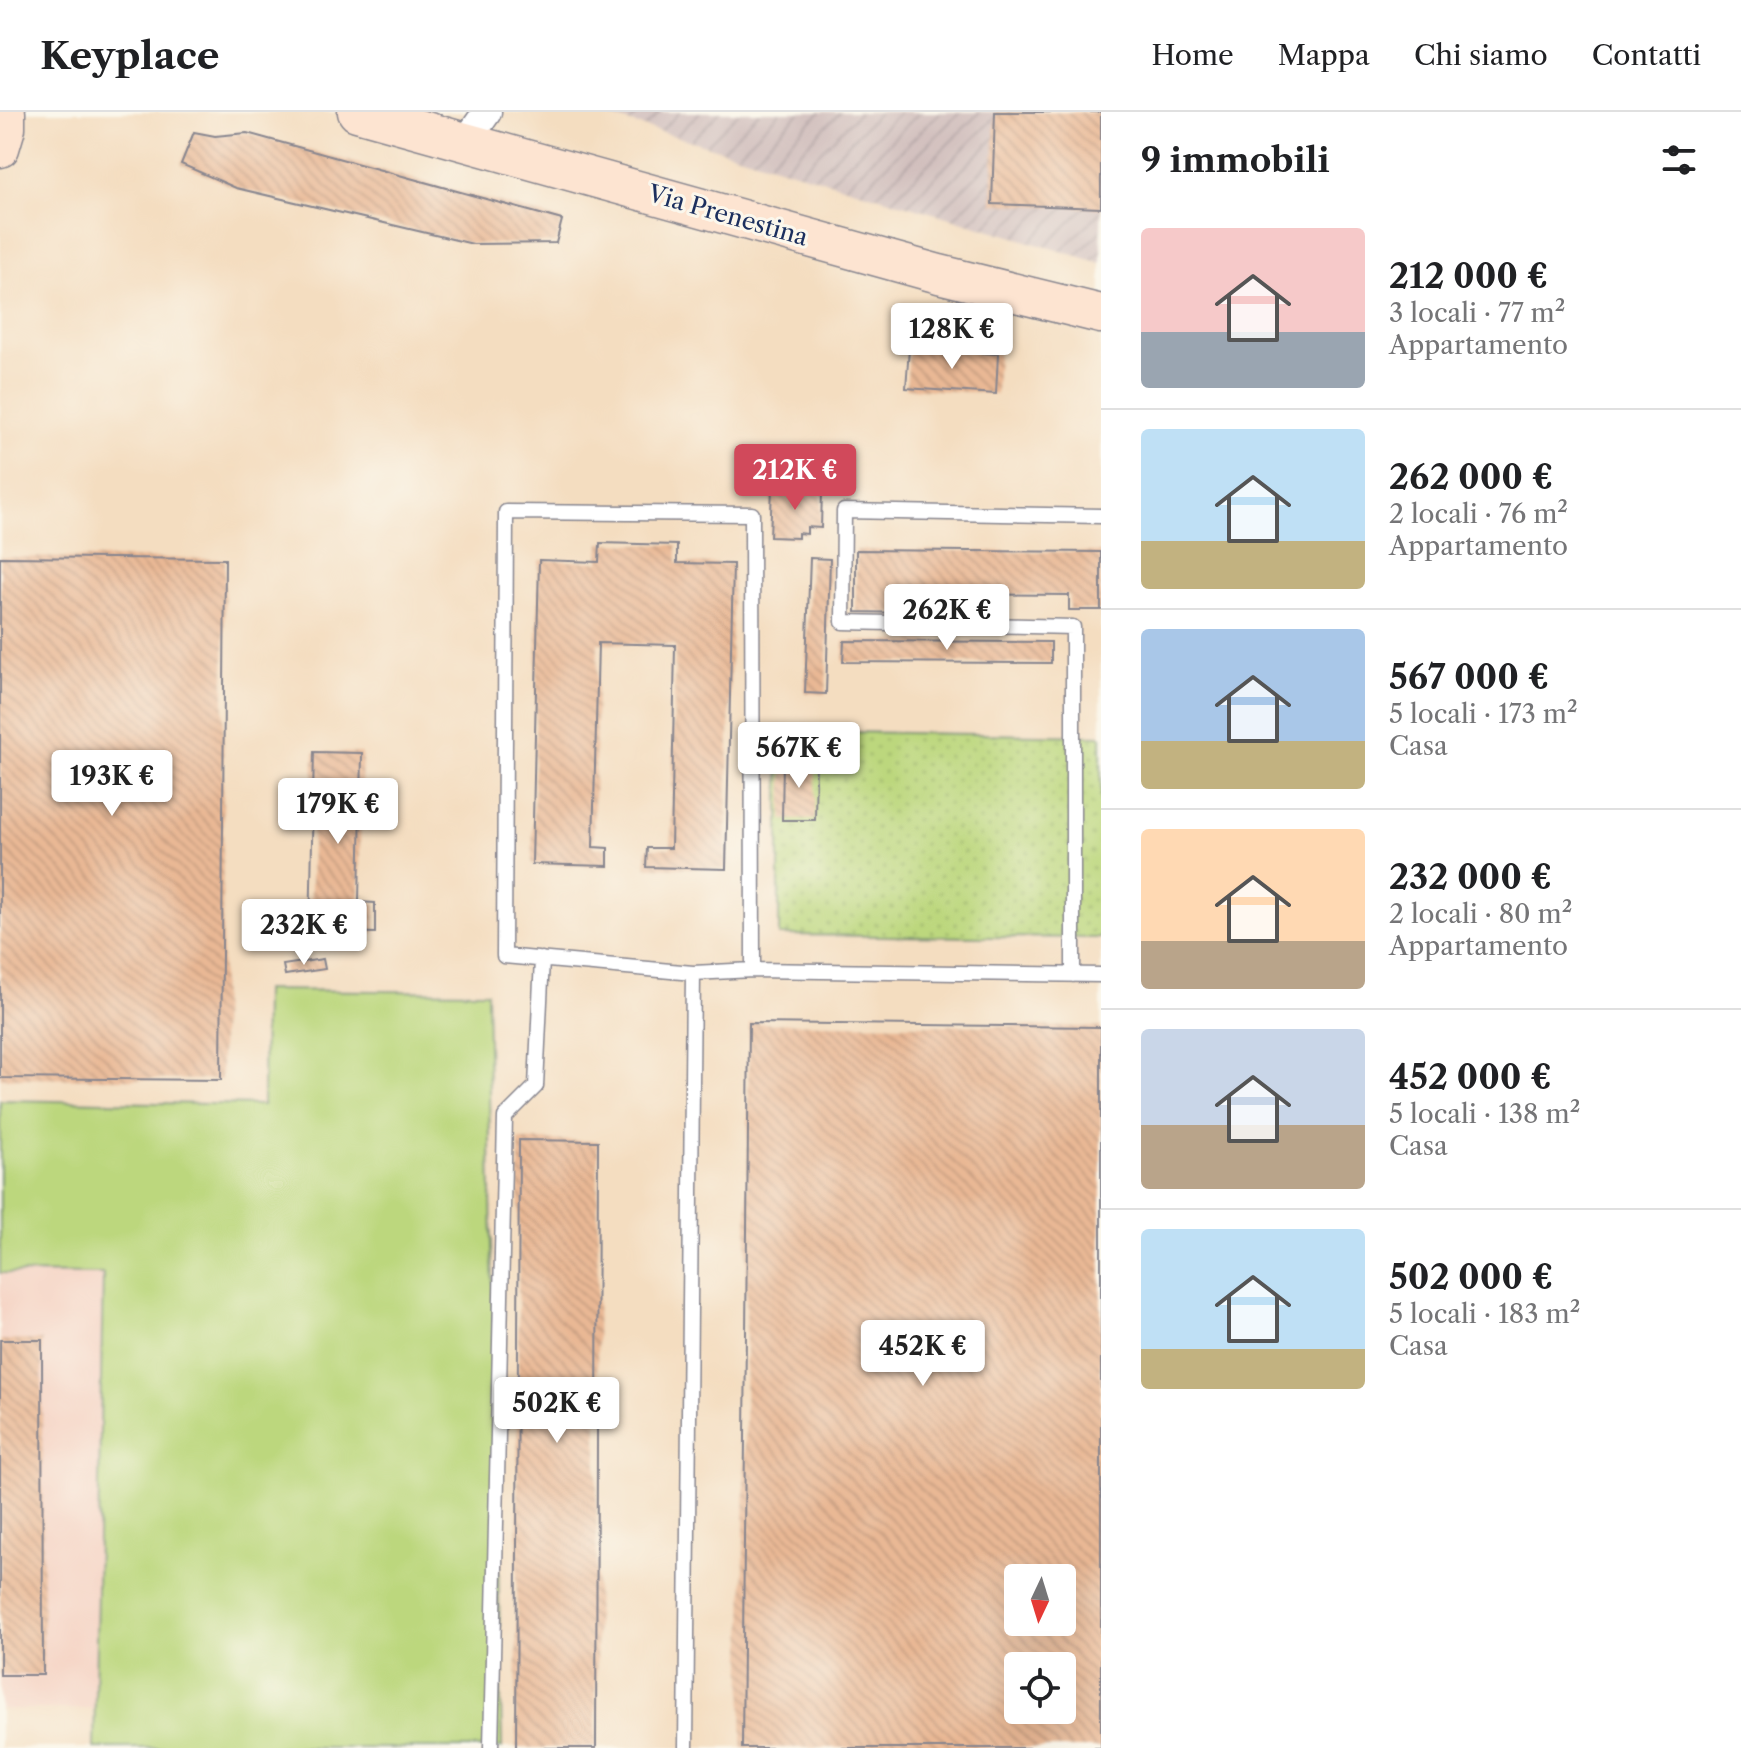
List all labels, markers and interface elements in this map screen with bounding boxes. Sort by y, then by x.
text: Keyplace [40,32,219,79]
text: Home [1152,38,1234,72]
text: Mappa [1278,38,1370,72]
text: Chi siamo [1414,38,1548,72]
text: Contatti [1592,38,1701,72]
icon: filters [1657,138,1701,182]
text: 9 immobili [1141,139,1330,181]
street label: Via Prenestina [644,178,811,252]
text: 212 000 € [1389,255,1548,297]
icon: home [1205,260,1301,356]
text: 3 locali · 77 m² [1389,297,1565,329]
pin: 128K € [887,303,1017,371]
text: 128K € [909,313,995,345]
text: Appartamento [1389,329,1568,361]
pin: 212K € [730,444,860,512]
text: 212K € [752,454,838,486]
text: 262 000 € [1389,456,1553,498]
icon: home [1205,461,1301,557]
text: 2 locali · 76 m² [1389,498,1568,530]
text: Appartamento [1389,530,1568,562]
pin: 262K € [882,584,1012,652]
text: 262K € [902,594,992,626]
text: 567 000 € [1389,656,1549,698]
icon: home [1205,661,1301,757]
text: 5 locali · 173 m² [1389,698,1578,730]
pin: 567K € [734,722,864,790]
text: Casa [1389,730,1448,762]
text: 567K € [756,732,842,764]
pin: 193K € [47,750,177,818]
text: 193K € [69,760,155,792]
pin: 179K € [273,778,403,846]
text: 179K € [296,788,380,820]
text: 232 000 € [1389,856,1552,898]
icon: home [1205,861,1301,957]
text: 2 locali · 80 m² [1389,898,1572,930]
pin: 232K € [239,899,369,967]
text: 232K € [260,909,348,941]
text: Appartamento [1389,930,1568,962]
text: 452 000 € [1389,1056,1552,1098]
icon: home [1205,1061,1301,1157]
text: 5 locali · 138 m² [1389,1098,1580,1130]
text: Casa [1389,1130,1448,1162]
text: 502 000 € [1389,1256,1553,1298]
icon: home [1205,1261,1301,1357]
text: 5 locali · 183 m² [1389,1298,1580,1330]
pin: 452K € [858,1320,988,1388]
text: 452K € [879,1330,967,1362]
text: Casa [1389,1330,1448,1362]
pin: 502K € [492,1377,622,1445]
text: 502K € [512,1387,602,1419]
north arrow [1004,1564,1076,1636]
map controls [1004,1564,1076,1724]
button: locate [1004,1652,1076,1724]

